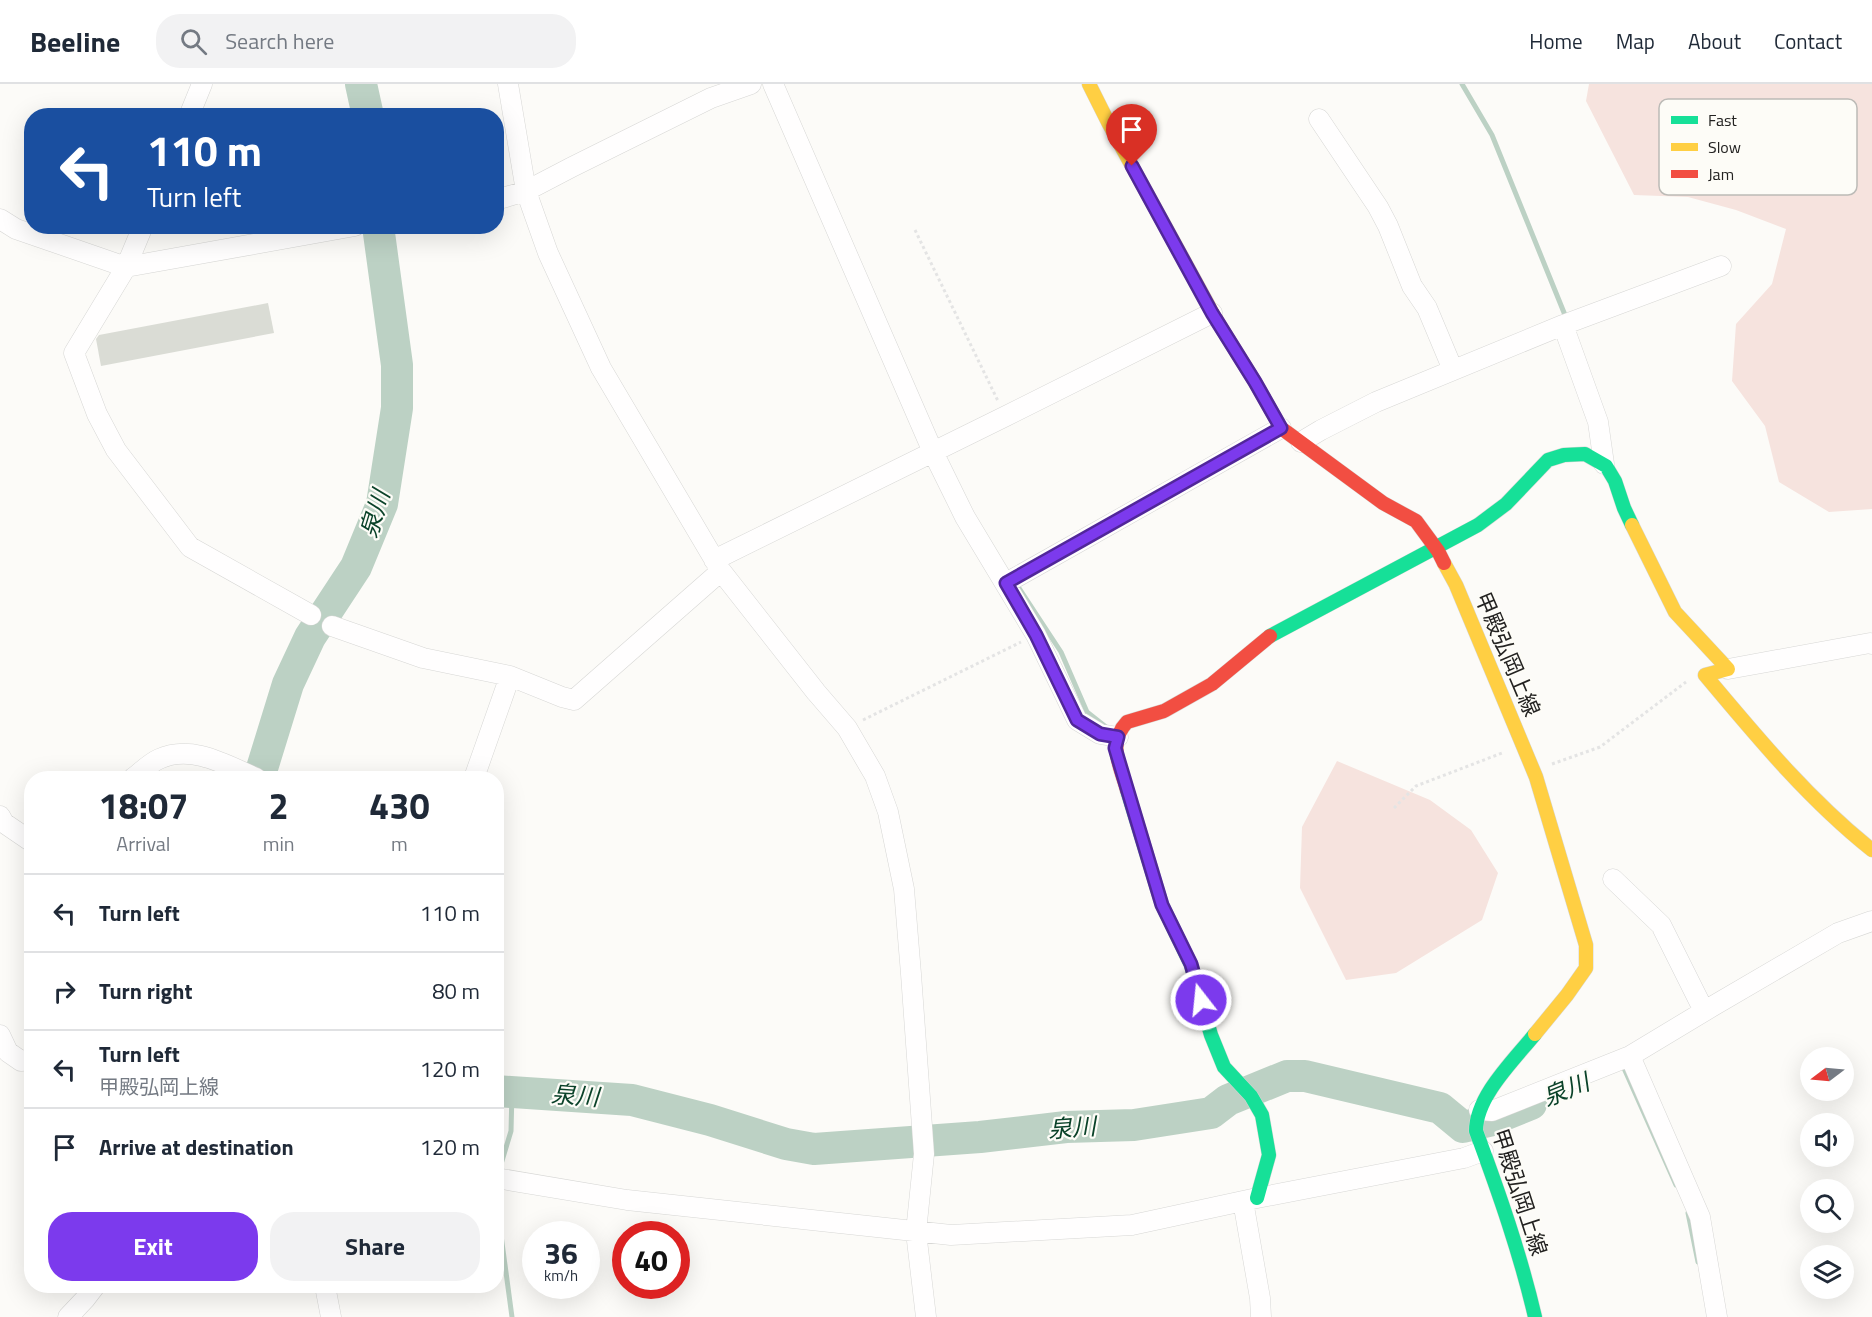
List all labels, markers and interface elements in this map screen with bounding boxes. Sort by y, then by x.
search box [156,14,576,68]
text: Beeline [30,20,120,63]
text: Search here [225,24,334,58]
icon: search [177,25,210,58]
text: Home [1529,25,1583,57]
text: Map [1616,25,1655,57]
text: About [1688,25,1741,57]
text: Contact [1774,25,1842,57]
legend [1659,99,1857,195]
pin [1106,104,1157,166]
text: Fast [1708,108,1737,132]
icon: arrive [1115,113,1148,146]
text: 110 m [147,118,262,182]
icon: left [48,132,126,210]
text: Slow [1708,135,1741,159]
text: Jam [1708,162,1734,186]
text: Turn left [147,176,241,217]
water label: 泉川 [350,483,399,542]
street label: 甲殿弘岡上線 [1467,587,1549,721]
text: 18:07 [98,778,188,833]
text: 2 [269,778,289,833]
text: 430 [369,778,430,833]
text: Arrival [116,828,171,859]
text: min [263,828,295,859]
text: m [391,828,408,859]
text: Turn left [99,896,180,930]
text: 110 m [420,896,480,930]
icon: left [48,897,81,930]
position arrow [1169,968,1233,1032]
text: Turn right [99,974,193,1008]
text: 80 m [432,974,480,1008]
icon: right [48,975,81,1008]
text: Turn left [99,1037,180,1071]
north arrow [1800,1047,1854,1101]
map controls [1800,1047,1854,1299]
text: 120 m [420,1052,480,1086]
icon: left [48,1053,81,1086]
water label: 泉川 [1537,1062,1597,1115]
text: 甲殿弘岡上線 [99,1071,219,1102]
water label: 泉川 [550,1075,603,1115]
water label: 泉川 [1047,1107,1100,1147]
button: sound [1800,1113,1854,1167]
street label: 甲殿弘岡上線 [1483,1124,1557,1260]
text: Arrive at destination [99,1130,294,1164]
text: 120 m [420,1130,480,1164]
icon: arrive [48,1131,81,1164]
button: search [1800,1179,1854,1233]
button: Exit [48,1212,258,1281]
button: Share [270,1212,480,1281]
speed limit sign: 40 [612,1221,690,1299]
text: 36 [544,1230,578,1276]
button: layers [1800,1245,1854,1299]
text: km/h [544,1264,578,1287]

